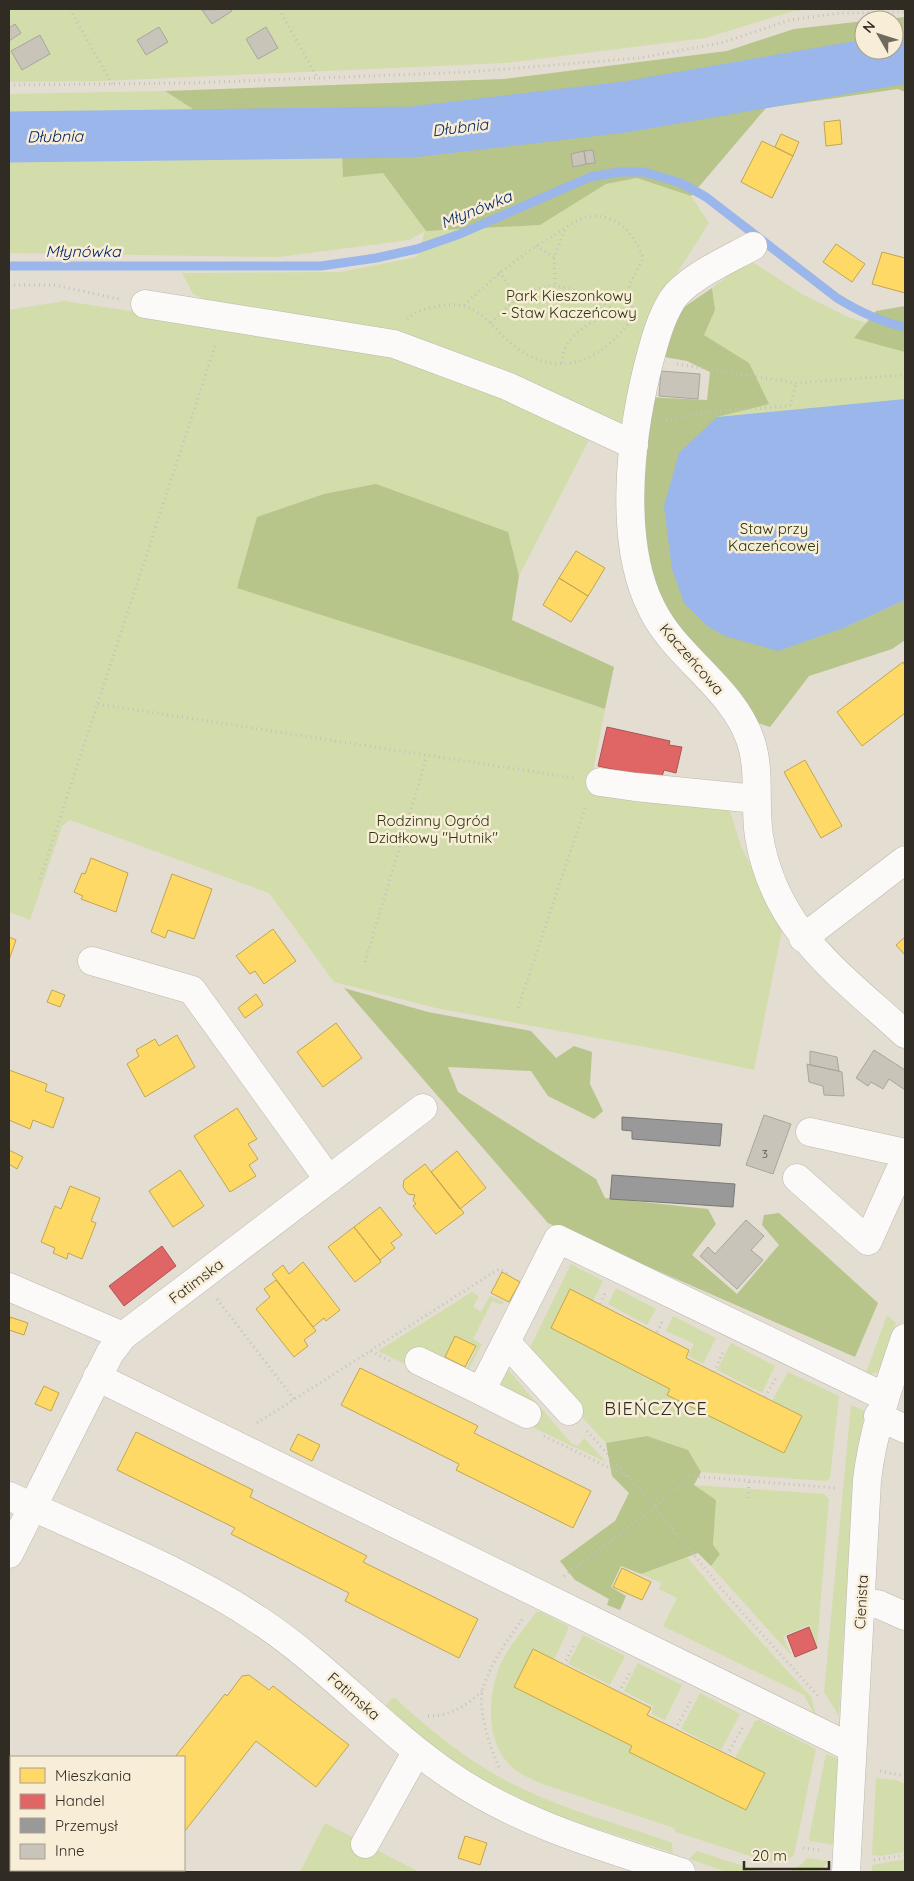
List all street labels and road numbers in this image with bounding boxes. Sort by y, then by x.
street label: Kaczeńcowa [656,619,728,699]
street label: Fatimska [165,1254,227,1308]
street label: Cienista [850,1574,872,1630]
street label: Fatimska [324,1668,384,1724]

